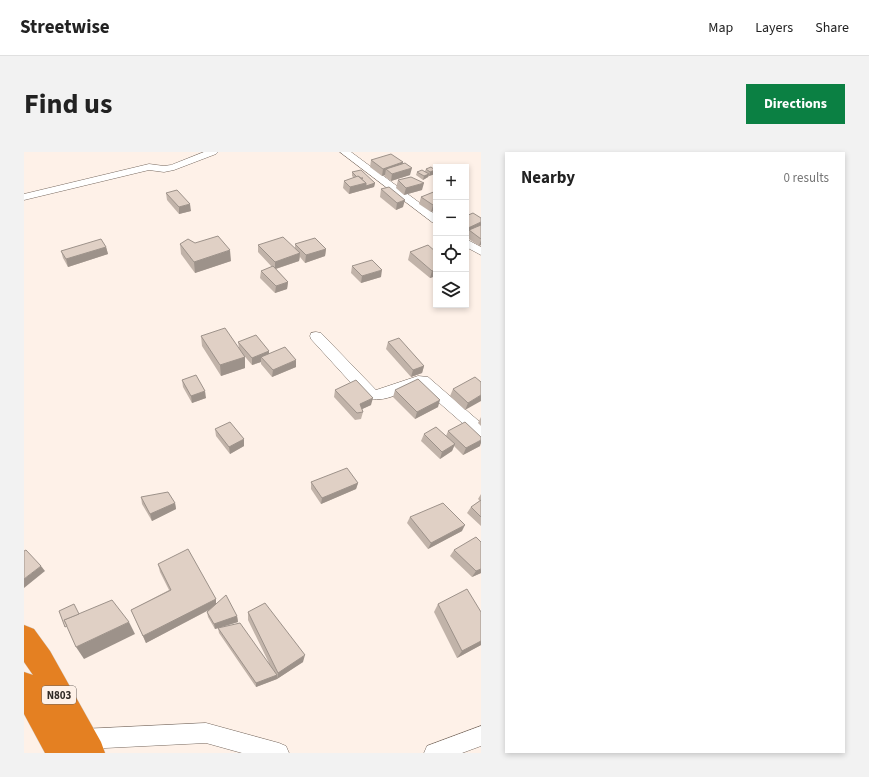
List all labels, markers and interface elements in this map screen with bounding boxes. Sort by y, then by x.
text: Streetwise [20,14,110,41]
text: Map [708,18,733,38]
text: Layers [755,18,793,38]
text: Share [815,18,849,38]
text: Find us [24,84,112,124]
button: Directions [746,84,845,124]
map controls [433,164,469,308]
button: + [433,164,469,200]
text: Nearby [521,166,575,190]
text: 0 results [784,169,829,187]
button: − [433,200,469,236]
button: locate [433,236,469,272]
button: layers [433,272,469,308]
road number: N803 [42,686,76,704]

